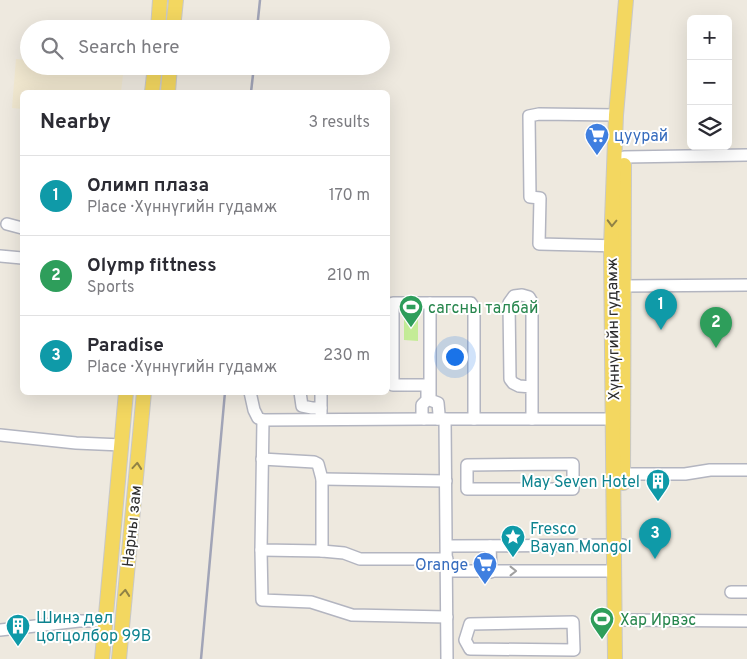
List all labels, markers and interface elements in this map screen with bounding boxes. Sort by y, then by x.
map controls [687,15,732,150]
button: + [687,15,732,60]
search box [20,20,390,75]
icon: search [38,34,66,62]
text: Search here [78,36,180,60]
button: − [687,60,732,105]
button: layers [687,105,732,150]
text: Nearby [40,109,111,136]
text: 3 results [308,113,370,133]
supermarket icon: цуурай [584,122,610,156]
place label: цуурай [614,127,668,147]
text: Олимп плаза [87,174,209,198]
text: 1 [53,186,59,206]
text: 170 m [329,186,370,206]
text: Place · Хүннүгийн гудамж [87,198,277,218]
one-way arrow [607,220,618,228]
text: Olymp fittness [87,254,217,278]
street label: Хүннүгийн гудамж [603,257,625,401]
text: 2 [51,266,61,286]
text: 210 m [327,266,370,286]
text: Sports [87,278,135,298]
pin: 1 [645,289,677,330]
sports icon: сагсны талбай [398,294,424,328]
place label: сагсны талбай [428,299,538,319]
pin: 2 [700,307,732,348]
text: Paradise [87,334,164,358]
your location [442,344,468,370]
text: 3 [51,346,61,366]
text: 230 m [323,346,370,366]
text: Place · Хүннүгийн гудамж [87,358,277,378]
one-way arrow [131,462,142,470]
building icon: May Seven Hotel [645,468,671,502]
place label: May Seven Hotel [521,473,640,493]
street label: Нарны зам [119,484,147,568]
pin: 3 [639,518,671,559]
place label: Fresco Bayan Mongol [530,520,632,558]
place icon: Fresco Bayan Mongol [500,524,526,558]
supermarket icon: Orange [472,551,498,585]
place label: Orange [415,556,468,576]
one-way arrow [509,566,517,577]
one-way arrow [119,588,130,596]
sports icon: Хар Ирвэс [589,606,615,640]
place label: Шинэ дөл цогцолбор 99В [36,609,151,647]
place label: Хар Ирвэс [620,611,696,631]
building icon: Шинэ дөл цогцолбор 99В [5,613,31,647]

